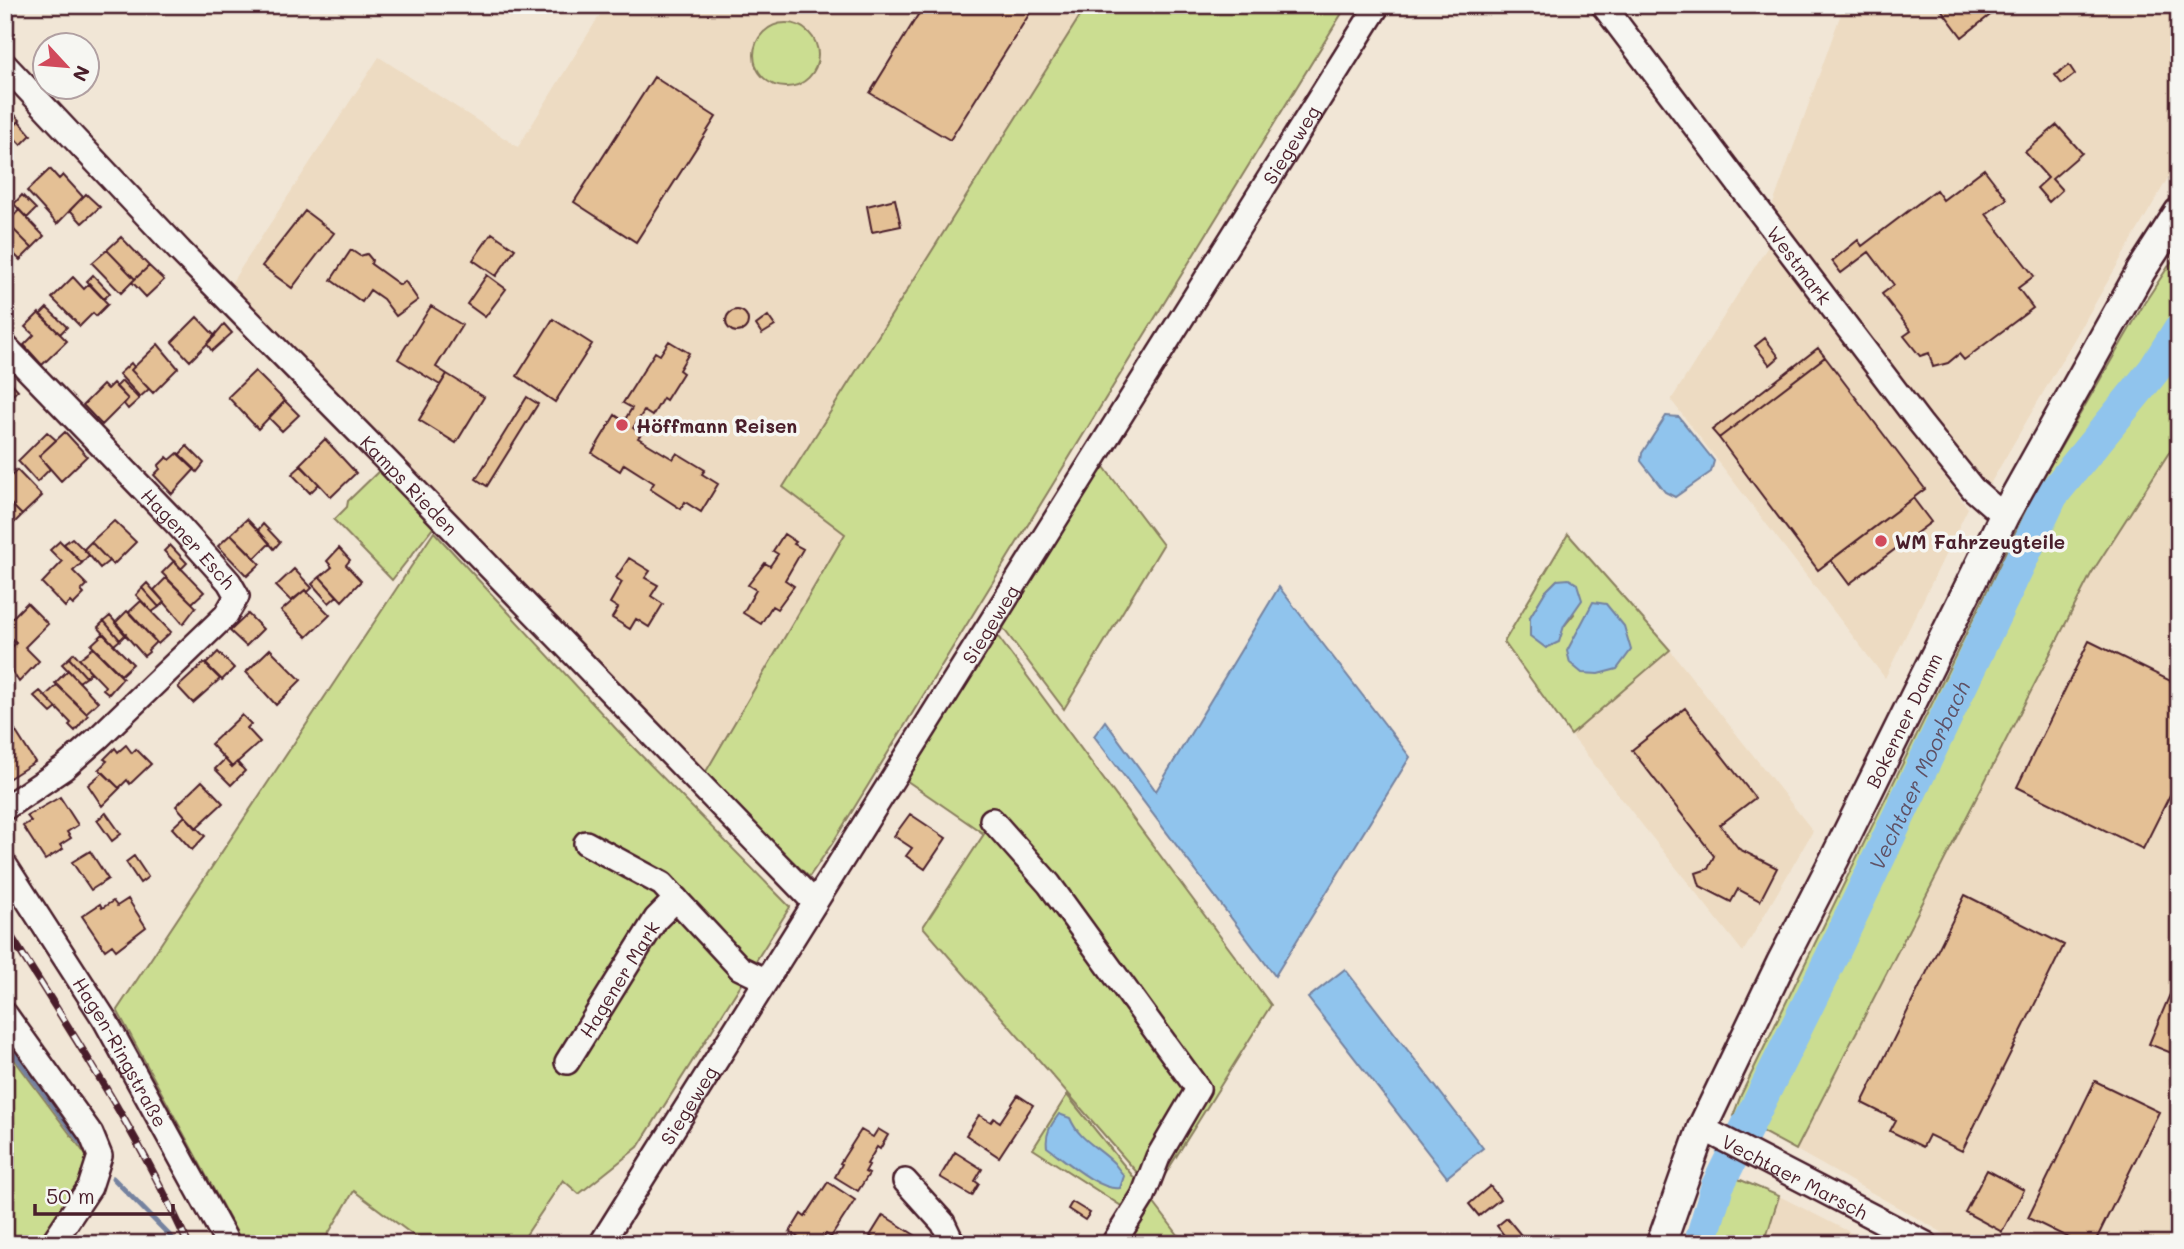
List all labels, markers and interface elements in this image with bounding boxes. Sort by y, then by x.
north arrow [32,32,102,102]
text: N [67,62,96,86]
street label: Siegeweg [1256,100,1325,189]
street label: Westmark [1762,220,1838,309]
place label: Höffmann Reisen [636,413,797,438]
marker: Höffmann Reisen [614,417,630,433]
street label: Kamps Rieden [356,429,464,540]
street label: Hagener Esch [136,483,241,594]
place label: WM Fahrzeugteile [1895,529,2065,554]
marker: WM Fahrzeugteile [1873,533,1889,549]
street label: Siegeweg [956,580,1024,668]
street label: Bokerner Damm [1859,648,1947,792]
water label: Vechtaer Moorbach [1862,676,1975,874]
street label: Hagener Mark [573,916,664,1042]
street label: Hagen-Ringstraße [68,972,174,1131]
street label: Siegeweg [654,1061,722,1149]
street label: Vechtaer Marsch [1718,1128,1873,1224]
scale bar [35,1172,173,1216]
text: 50 m [46,1182,95,1209]

